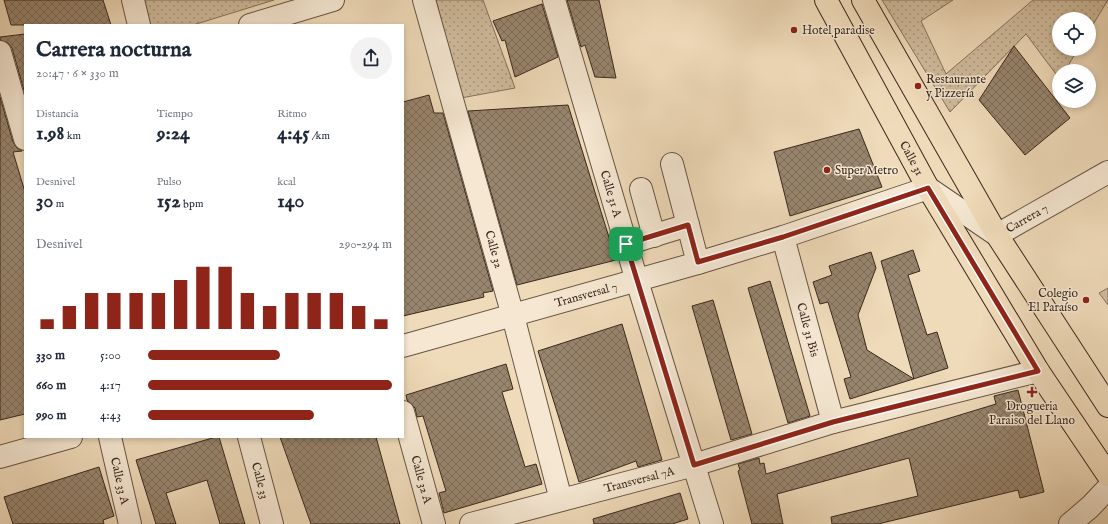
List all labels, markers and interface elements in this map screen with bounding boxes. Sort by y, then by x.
map controls [1052,12,1096,108]
button: locate [1052,12,1096,56]
place label: Hotel paradise [802,23,875,39]
marker: Hotel paradise [789,25,799,35]
text: Carrera nocturna [36,36,191,64]
button: share [350,37,392,79]
button: layers [1052,64,1096,108]
text: 20:47 · 6 × 330 m [36,65,119,82]
place label: Restaurante y Pizzería [925,72,986,101]
marker: Restaurante y Pizzería [913,81,923,91]
text: Distancia [36,107,78,121]
text: Tiempo [157,107,193,121]
text: Ritmo [277,107,307,121]
text: 1.98 [36,121,64,146]
text: 9:24 [157,121,190,146]
text: 4:45 [277,121,309,146]
text: km [64,129,81,143]
text: /km [309,129,330,143]
street label: Calle 31 [896,138,927,178]
place label: Super Metro [835,163,899,179]
marker: Super Metro [822,165,832,175]
street label: Calle 31 A [597,169,625,220]
text: Desnivel [36,175,75,189]
text: Pulso [157,175,182,189]
text: kcal [277,175,296,189]
text: 30 [36,189,53,214]
text: 152 [157,189,181,214]
text: 140 [277,189,304,214]
text: m [53,197,64,211]
text: bpm [181,197,203,211]
street label: Carrera 7 [1003,200,1050,236]
pin [609,227,643,261]
street label: Calle 32 [482,229,507,270]
icon: arrive [615,233,637,255]
text: Desnivel [36,236,83,253]
text: 290–294 m [339,236,392,253]
street label: Transversal 7 [553,279,619,310]
place label: Colegio El Paraíso [1028,286,1079,315]
marker: Colegio El Paraíso [1081,295,1091,305]
street label: Calle 31 Bis [794,301,823,358]
text: 330 m [36,347,65,364]
text: 5:00 [100,347,121,364]
text: 660 m [36,377,66,394]
text: 4:17 [100,377,121,394]
marker: Drogueria Paraiso del Llano [1027,387,1037,397]
place label: Drogueria Paraiso del Llano [989,399,1075,428]
text: 990 m [36,407,67,424]
text: 4:43 [100,407,121,424]
street label: Calle 32 A [408,454,436,506]
street label: Calle 33 A [107,456,133,507]
street label: Calle 33 [248,461,273,501]
street label: Transversal 7A [602,463,677,496]

